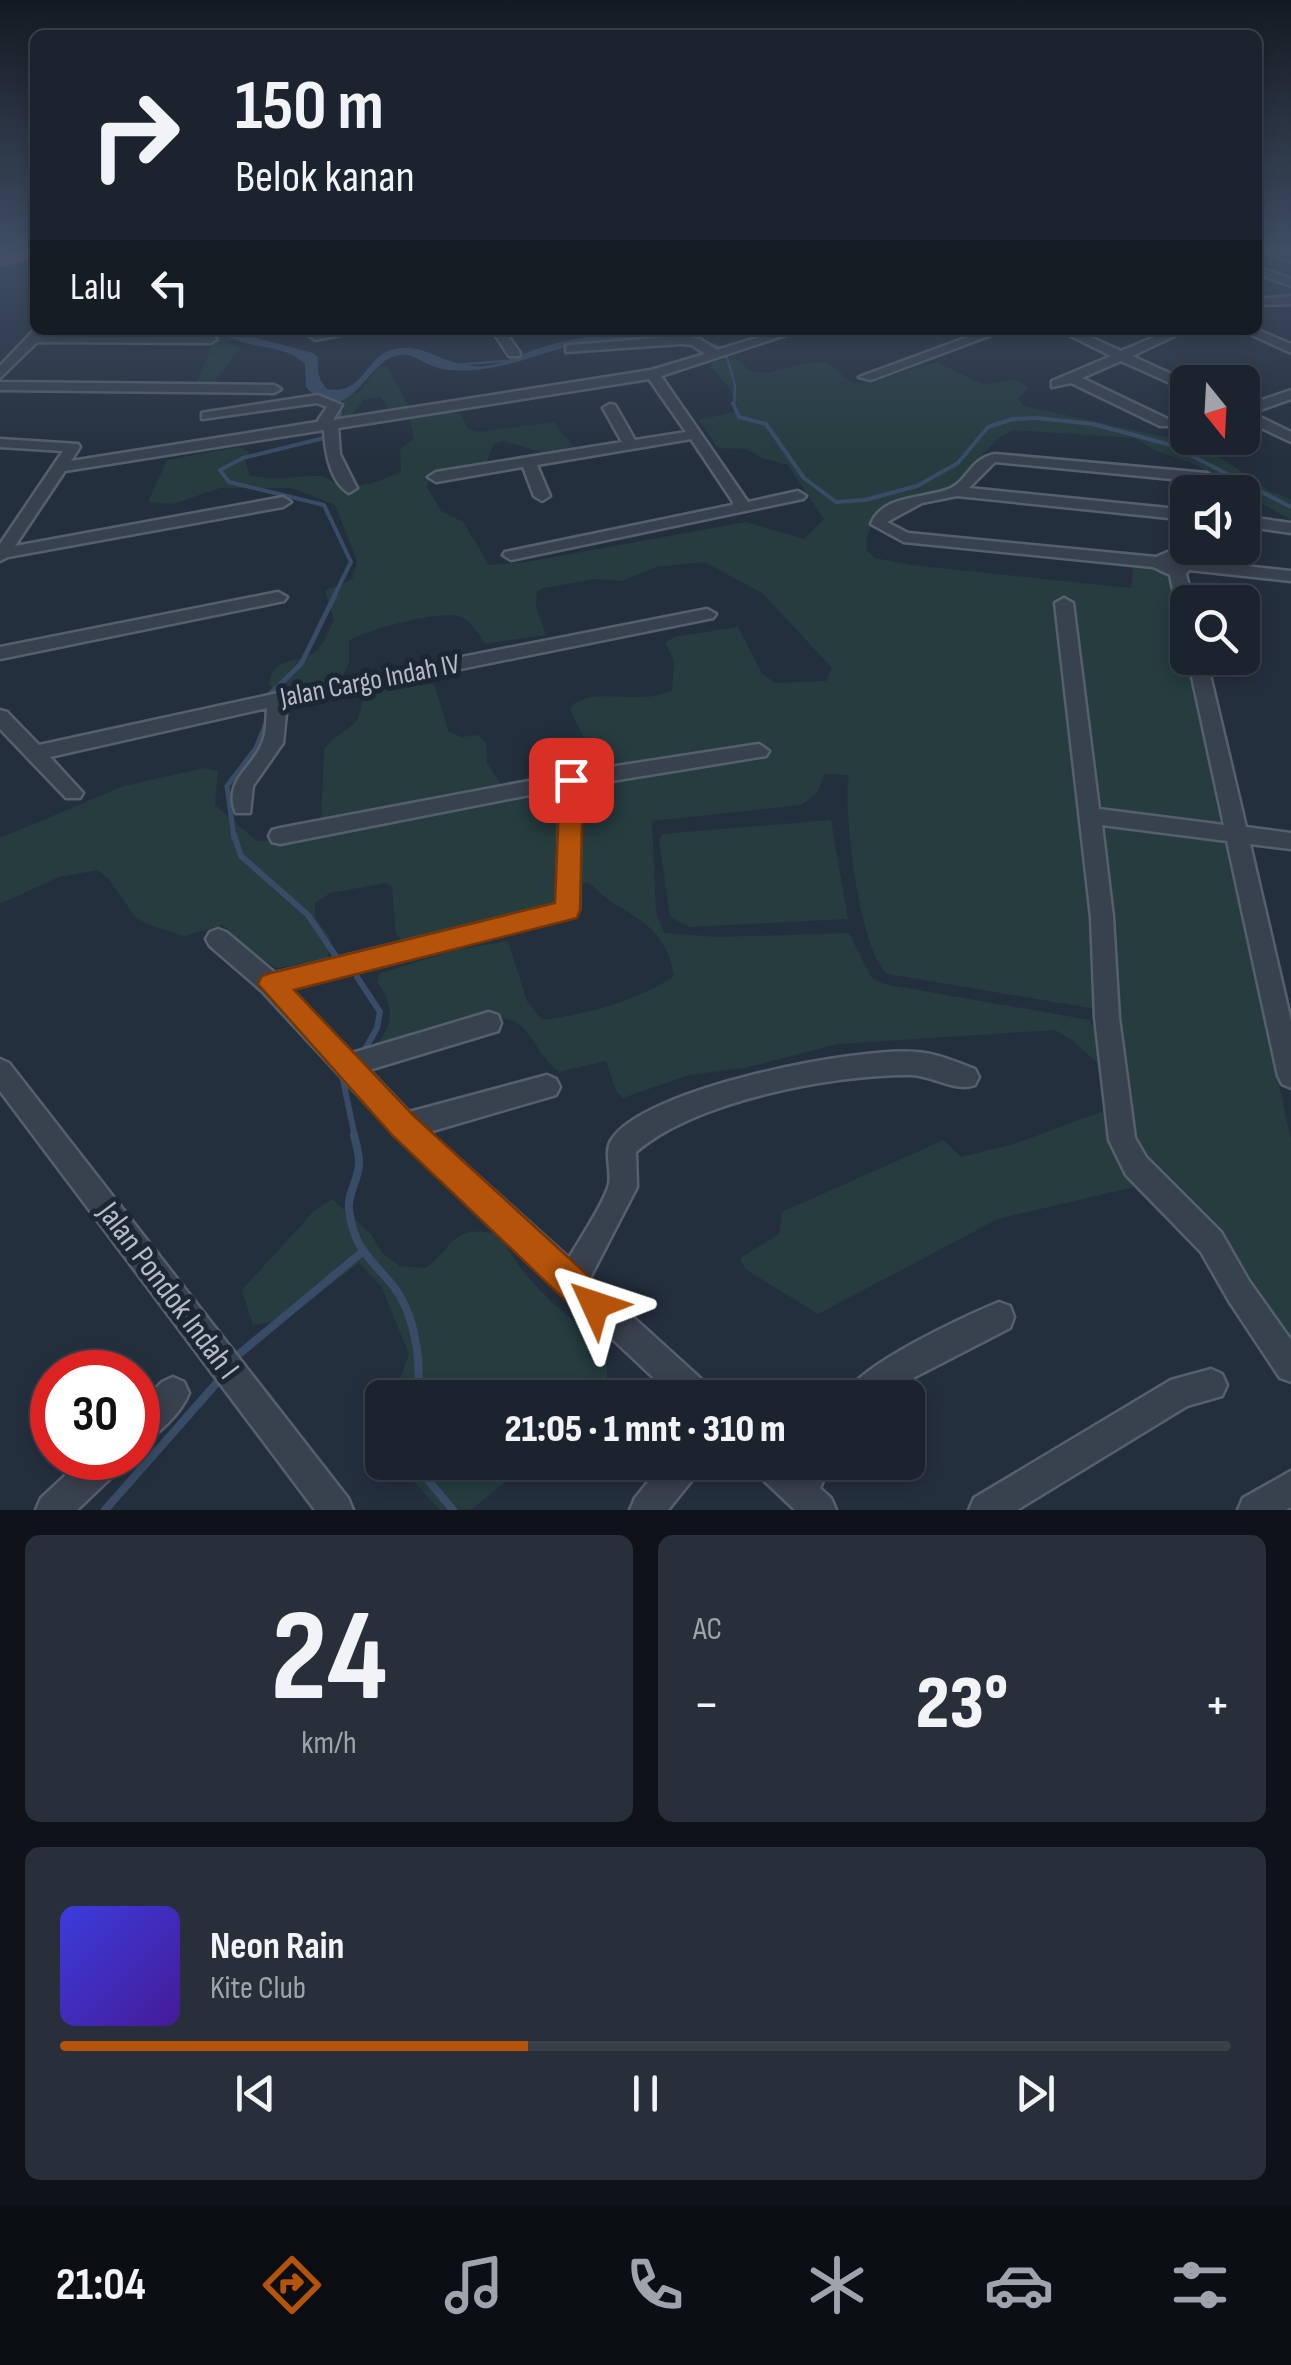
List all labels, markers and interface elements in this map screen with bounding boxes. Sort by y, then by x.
text: 150 m [235,65,384,149]
icon: right [70,70,200,200]
text: Belok kanan [235,150,415,205]
icon: left [142,260,197,315]
text: Lalu [70,265,122,310]
north arrow [1170,365,1260,455]
map controls [1170,365,1260,675]
button: sound [1170,475,1260,565]
button: search [1170,585,1260,675]
street label: Jalan Cargo Indah IV [277,647,463,715]
pin [529,738,614,823]
icon: arrive [544,753,599,808]
street label: Jalan Pondok Indah I [88,1194,247,1387]
position arrow [543,1253,647,1357]
speed limit sign: 30 [30,1350,160,1480]
text: 21:05 · 1 mnt · 310 m [504,1407,786,1452]
text: 24 [271,1581,387,1737]
text: AC [693,1610,722,1649]
text: 23° [916,1659,1008,1750]
text: − [693,1672,720,1739]
text: + [1204,1672,1231,1739]
text: km/h [301,1724,357,1763]
text: Neon Rain [210,1924,344,1969]
text: Kite Club [210,1969,306,2008]
icon: previous [228,2066,283,2121]
icon: pause [618,2066,673,2121]
icon: next [1008,2066,1063,2121]
icon: directions [257,2250,327,2320]
icon: music [439,2250,509,2320]
icon: phone [620,2250,690,2320]
icon: climate [802,2250,872,2320]
icon: car [984,2250,1054,2320]
icon: filters [1165,2250,1235,2320]
text: 21:04 [56,2258,146,2313]

